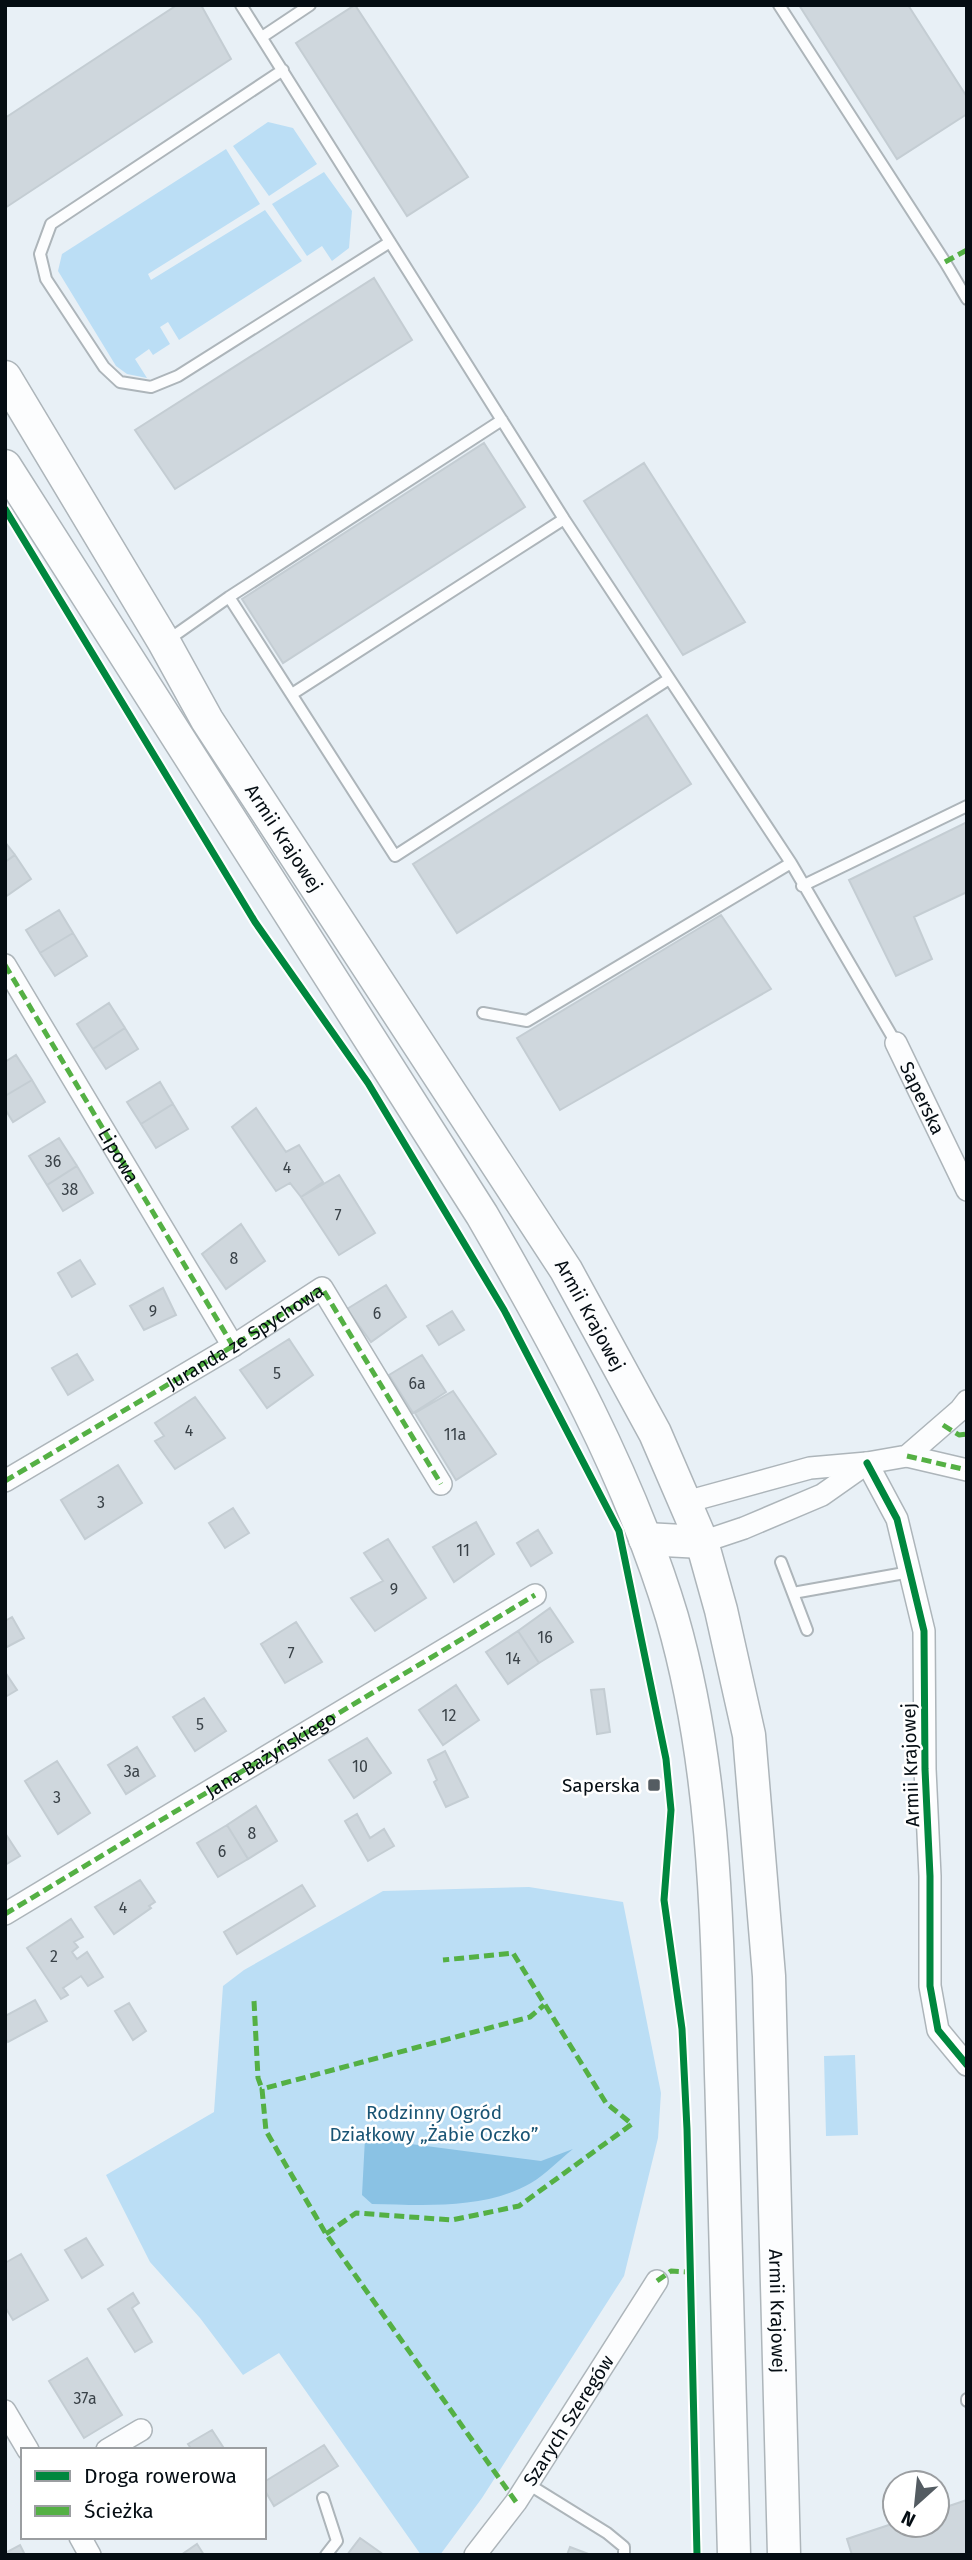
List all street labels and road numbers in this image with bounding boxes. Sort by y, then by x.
street label: Armii Krajowej [240,780,327,896]
street label: Saperska [895,1058,949,1138]
street label: Lipowa [93,1124,144,1188]
street label: Armii Krajowej [550,1255,630,1375]
street label: Juranda ze Spychowa [162,1279,328,1395]
street label: Armii Krajowej [897,1703,924,1827]
street label: Jana Bażyńskiego [201,1706,340,1803]
street label: Armii Krajowej [764,2249,790,2373]
street label: Szarych Szeregów [518,2351,619,2490]

